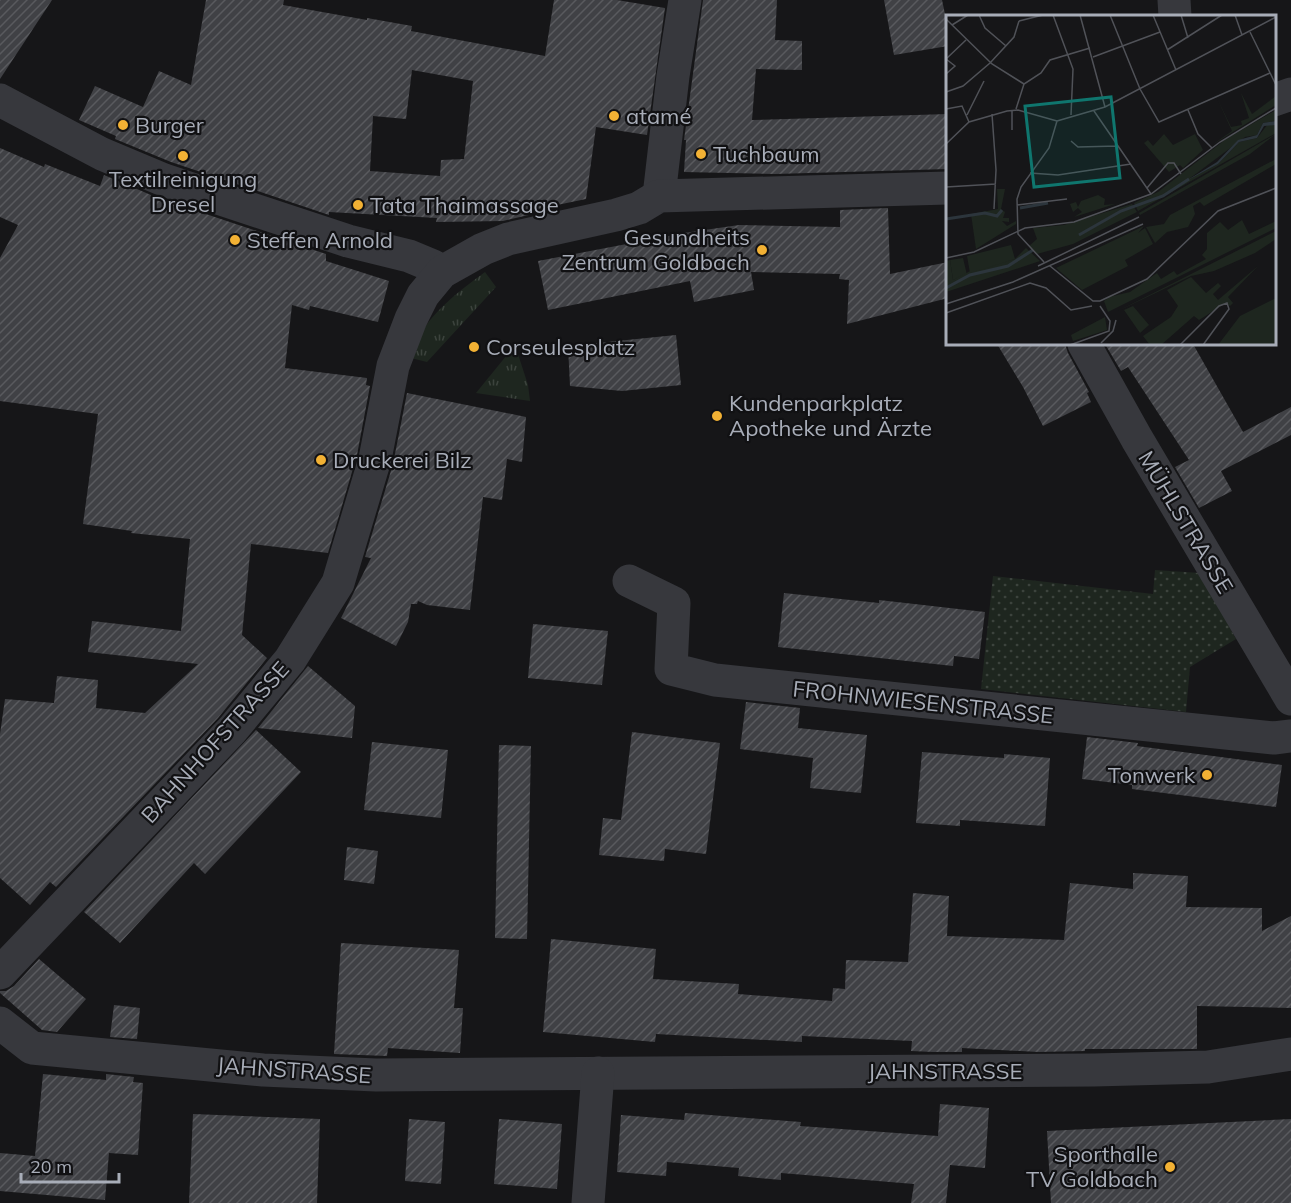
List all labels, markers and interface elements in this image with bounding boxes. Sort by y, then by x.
inset map [946,15,1276,345]
place label: atamé [626,102,691,130]
marker: atamé [607,109,621,123]
place label: Burger [135,111,204,139]
marker: Burger [116,118,130,132]
place label: Tuchbaum [713,140,820,168]
marker: Tuchbaum [694,147,708,161]
marker: Textilreinigung Dresel [176,149,190,163]
place label: Textilreinigung Dresel [109,165,257,218]
place label: Tata Thaimassage [370,191,559,219]
marker: Tata Thaimassage [351,198,365,212]
place label: Gesundheits Zentrum Goldbach [562,223,750,276]
place label: Steffen Arnold [247,226,393,254]
marker: Steffen Arnold [228,233,242,247]
marker: Gesundheits Zentrum Goldbach [755,243,769,257]
place label: Corseulesplatz [486,333,635,361]
marker: Corseulesplatz [467,340,481,354]
place label: Kundenparkplatz Apotheke und Ärzte [729,389,932,442]
marker: Kundenparkplatz Apotheke und Ärzte [710,409,724,423]
place label: Druckerei Bilz [333,446,472,474]
street label: MÜHLSTRASSE [1132,446,1240,598]
marker: Druckerei Bilz [314,453,328,467]
street label: BAHNHOFSTRASSE [135,655,295,829]
street label: FROHNWIESENSTRASSE [791,674,1055,730]
place label: Tonwerk [1108,761,1196,789]
marker: Tonwerk [1200,768,1214,782]
street label: JAHNSTRASSE [216,1051,372,1089]
street label: JAHNSTRASSE [868,1057,1022,1085]
place label: Sporthalle TV Goldbach [1026,1140,1158,1193]
scale bar [21,1146,118,1184]
text: 20 m [30,1155,72,1178]
marker: Sporthalle TV Goldbach [1163,1160,1177,1174]

